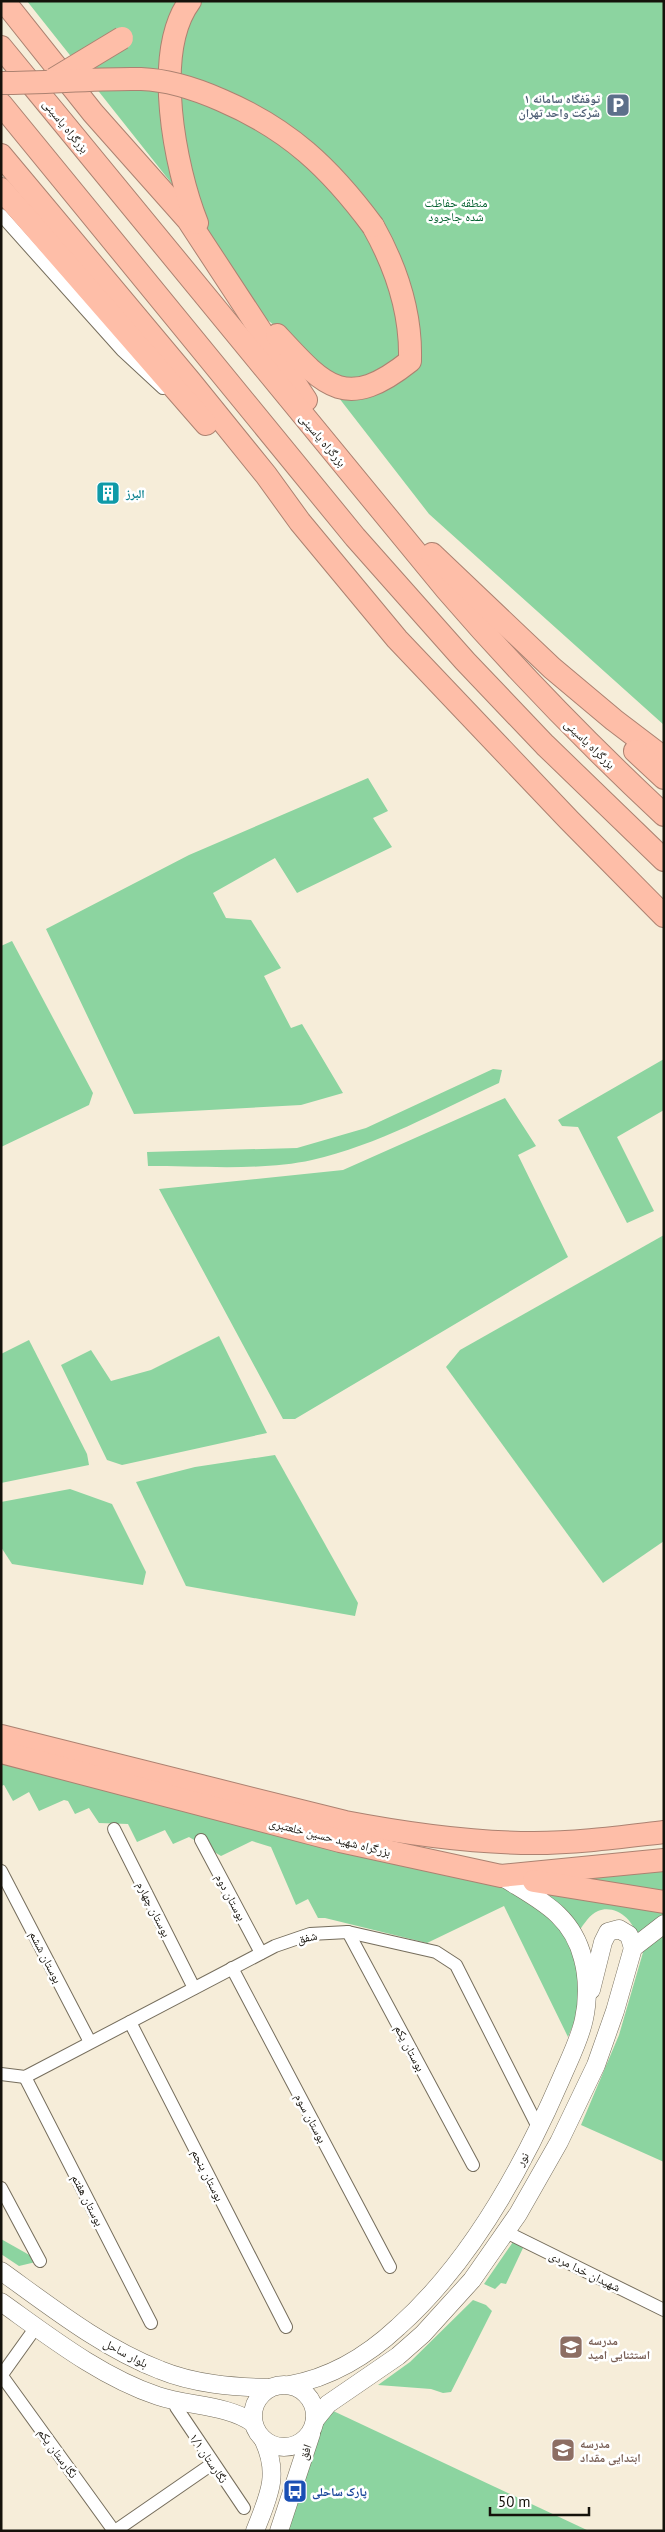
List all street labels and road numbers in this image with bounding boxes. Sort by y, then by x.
street label: بزرگراه یاسینی [40,96,92,156]
street label: بزرگراه یاسینی [296,410,350,470]
street label: بزرگراه یاسینی [561,716,618,772]
street label: بزرگراه شهید حسین خلعتبری [267,1815,392,1860]
street label: بوستان دوم [212,1871,250,1923]
street label: بوستان چهارم [133,1879,174,1940]
street label: شفق [295,1927,319,1947]
street label: بوستان ششم [26,1928,66,1986]
street label: بوستان یکم [391,2022,428,2074]
street label: بوستان سوم [291,2091,330,2146]
street label: بوستان پنجم [188,2146,227,2204]
street label: نور [512,2149,532,2169]
street label: بوستان هفتم [68,2172,107,2229]
street label: شهیدان خدا مردی [547,2247,623,2295]
street label: بلوار ساحل [101,2335,151,2371]
street label: نگارستان یکم [34,2425,81,2481]
street label: نگارستان ۱/۱ [187,2430,231,2486]
street label: افق [295,2442,315,2462]

